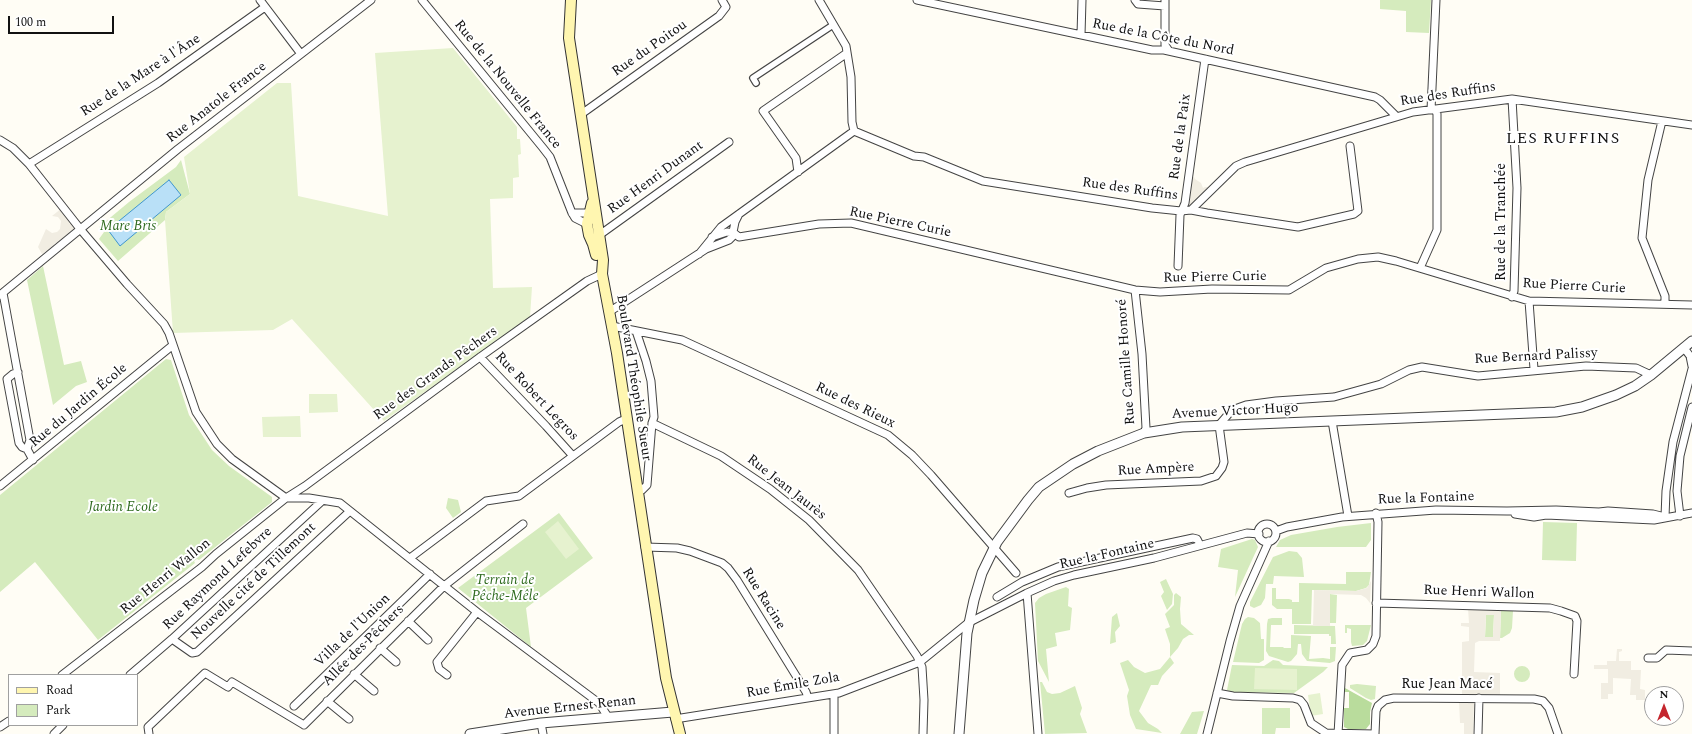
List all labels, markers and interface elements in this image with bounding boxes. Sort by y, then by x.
scale bar [10,8,116,34]
text: 100 m [15,13,46,32]
street label: Rue de la Côte du Nord [1091,16,1235,60]
street label: Rue de la Nouvelle France [450,17,564,153]
street label: Rue du Poitou [609,17,691,81]
street label: Rue de la Mare à l'Âne [78,31,204,121]
street label: Rue Anatole France [164,59,270,147]
street label: Rue des Ruffins [1399,79,1497,111]
street label: Rue de la Paix [1167,93,1195,181]
district label: LES RUFFINS [1506,130,1620,150]
street label: Rue Henri Dunant [605,138,707,218]
street label: Rue de la Tranchée [1494,163,1510,281]
street label: Rue des Ruffins [1081,175,1179,205]
street label: Rue Pierre Curie [848,204,952,242]
park label: Mare Bris [100,219,156,235]
street label: Rue Pierre Curie [1163,269,1267,287]
street label: Rue Pierre Curie [1522,276,1626,298]
street label: Boulevard Théophile Sueur [612,294,654,462]
street label: Rue Camille Honoré [1114,298,1140,426]
street label: Rue des Grands Pêchers [371,323,501,425]
street label: Rue Bernard Palissy [1474,345,1598,369]
street label: Rue Robert Legros [491,349,581,445]
street label: Rue du Jardin École [27,360,131,452]
street label: Rue des Rieux [812,379,898,433]
street label: Avenue Victor Hugo [1171,400,1299,424]
street label: Rue Jean Jaurès [743,452,829,524]
street label: Rue Ampère [1117,460,1195,480]
street label: Rue la Fontaine [1377,489,1475,509]
park label: Jardin Ecole [88,500,158,516]
street label: Nouvelle cité de Tillemont [188,520,320,644]
street label: Rue Raymond Lefebvre [160,524,276,634]
street label: Rue Henri Wallon [117,535,215,619]
street label: Rue la Fontaine [1058,536,1156,574]
street label: Rue Racine [737,565,789,633]
park label: Terrain de Pêche-Mêle [471,573,539,606]
street label: Rue Henri Wallon [1423,583,1535,603]
street label: Villa de l'Union [312,591,394,671]
street label: Allée des Pêchers [320,602,408,690]
street label: Rue Émile Zola [745,670,841,702]
legend [8,674,138,726]
street label: Rue Jean Macé [1401,677,1493,693]
text: Road [46,681,73,700]
north arrow [1644,686,1684,726]
text: N [1660,686,1668,703]
street label: Avenue Ernest Renan [503,693,637,723]
text: Park [46,701,71,720]

